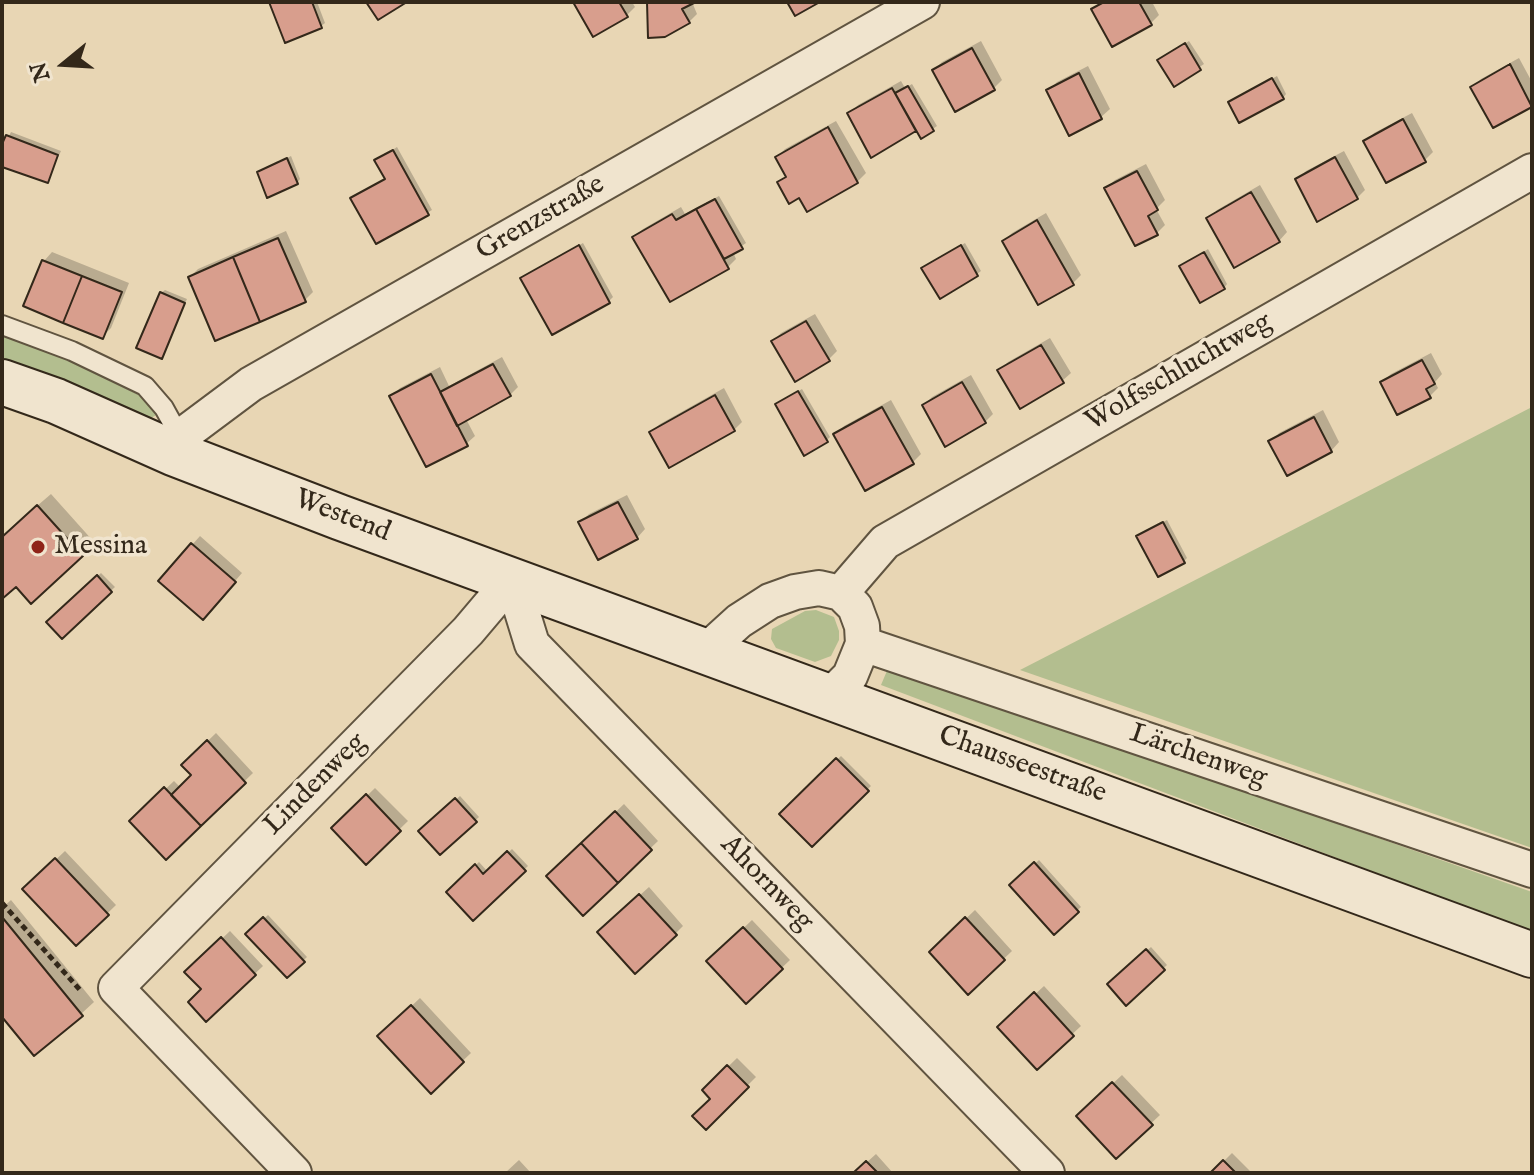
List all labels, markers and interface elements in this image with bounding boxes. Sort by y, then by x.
north arrow [24,24,104,104]
text: N [25,58,57,85]
street label: Grenzstraße [471,169,611,269]
street label: Wolfsschluchtweg [1080,306,1278,440]
street label: Westend [289,483,395,551]
place label: Messina [54,530,147,564]
marker: Messina [29,538,47,556]
street label: Lärchenweg [1125,718,1271,796]
street label: Chausseestraße [934,720,1110,812]
street label: Lindenweg [258,727,374,843]
street label: Ahornweg [712,829,820,939]

